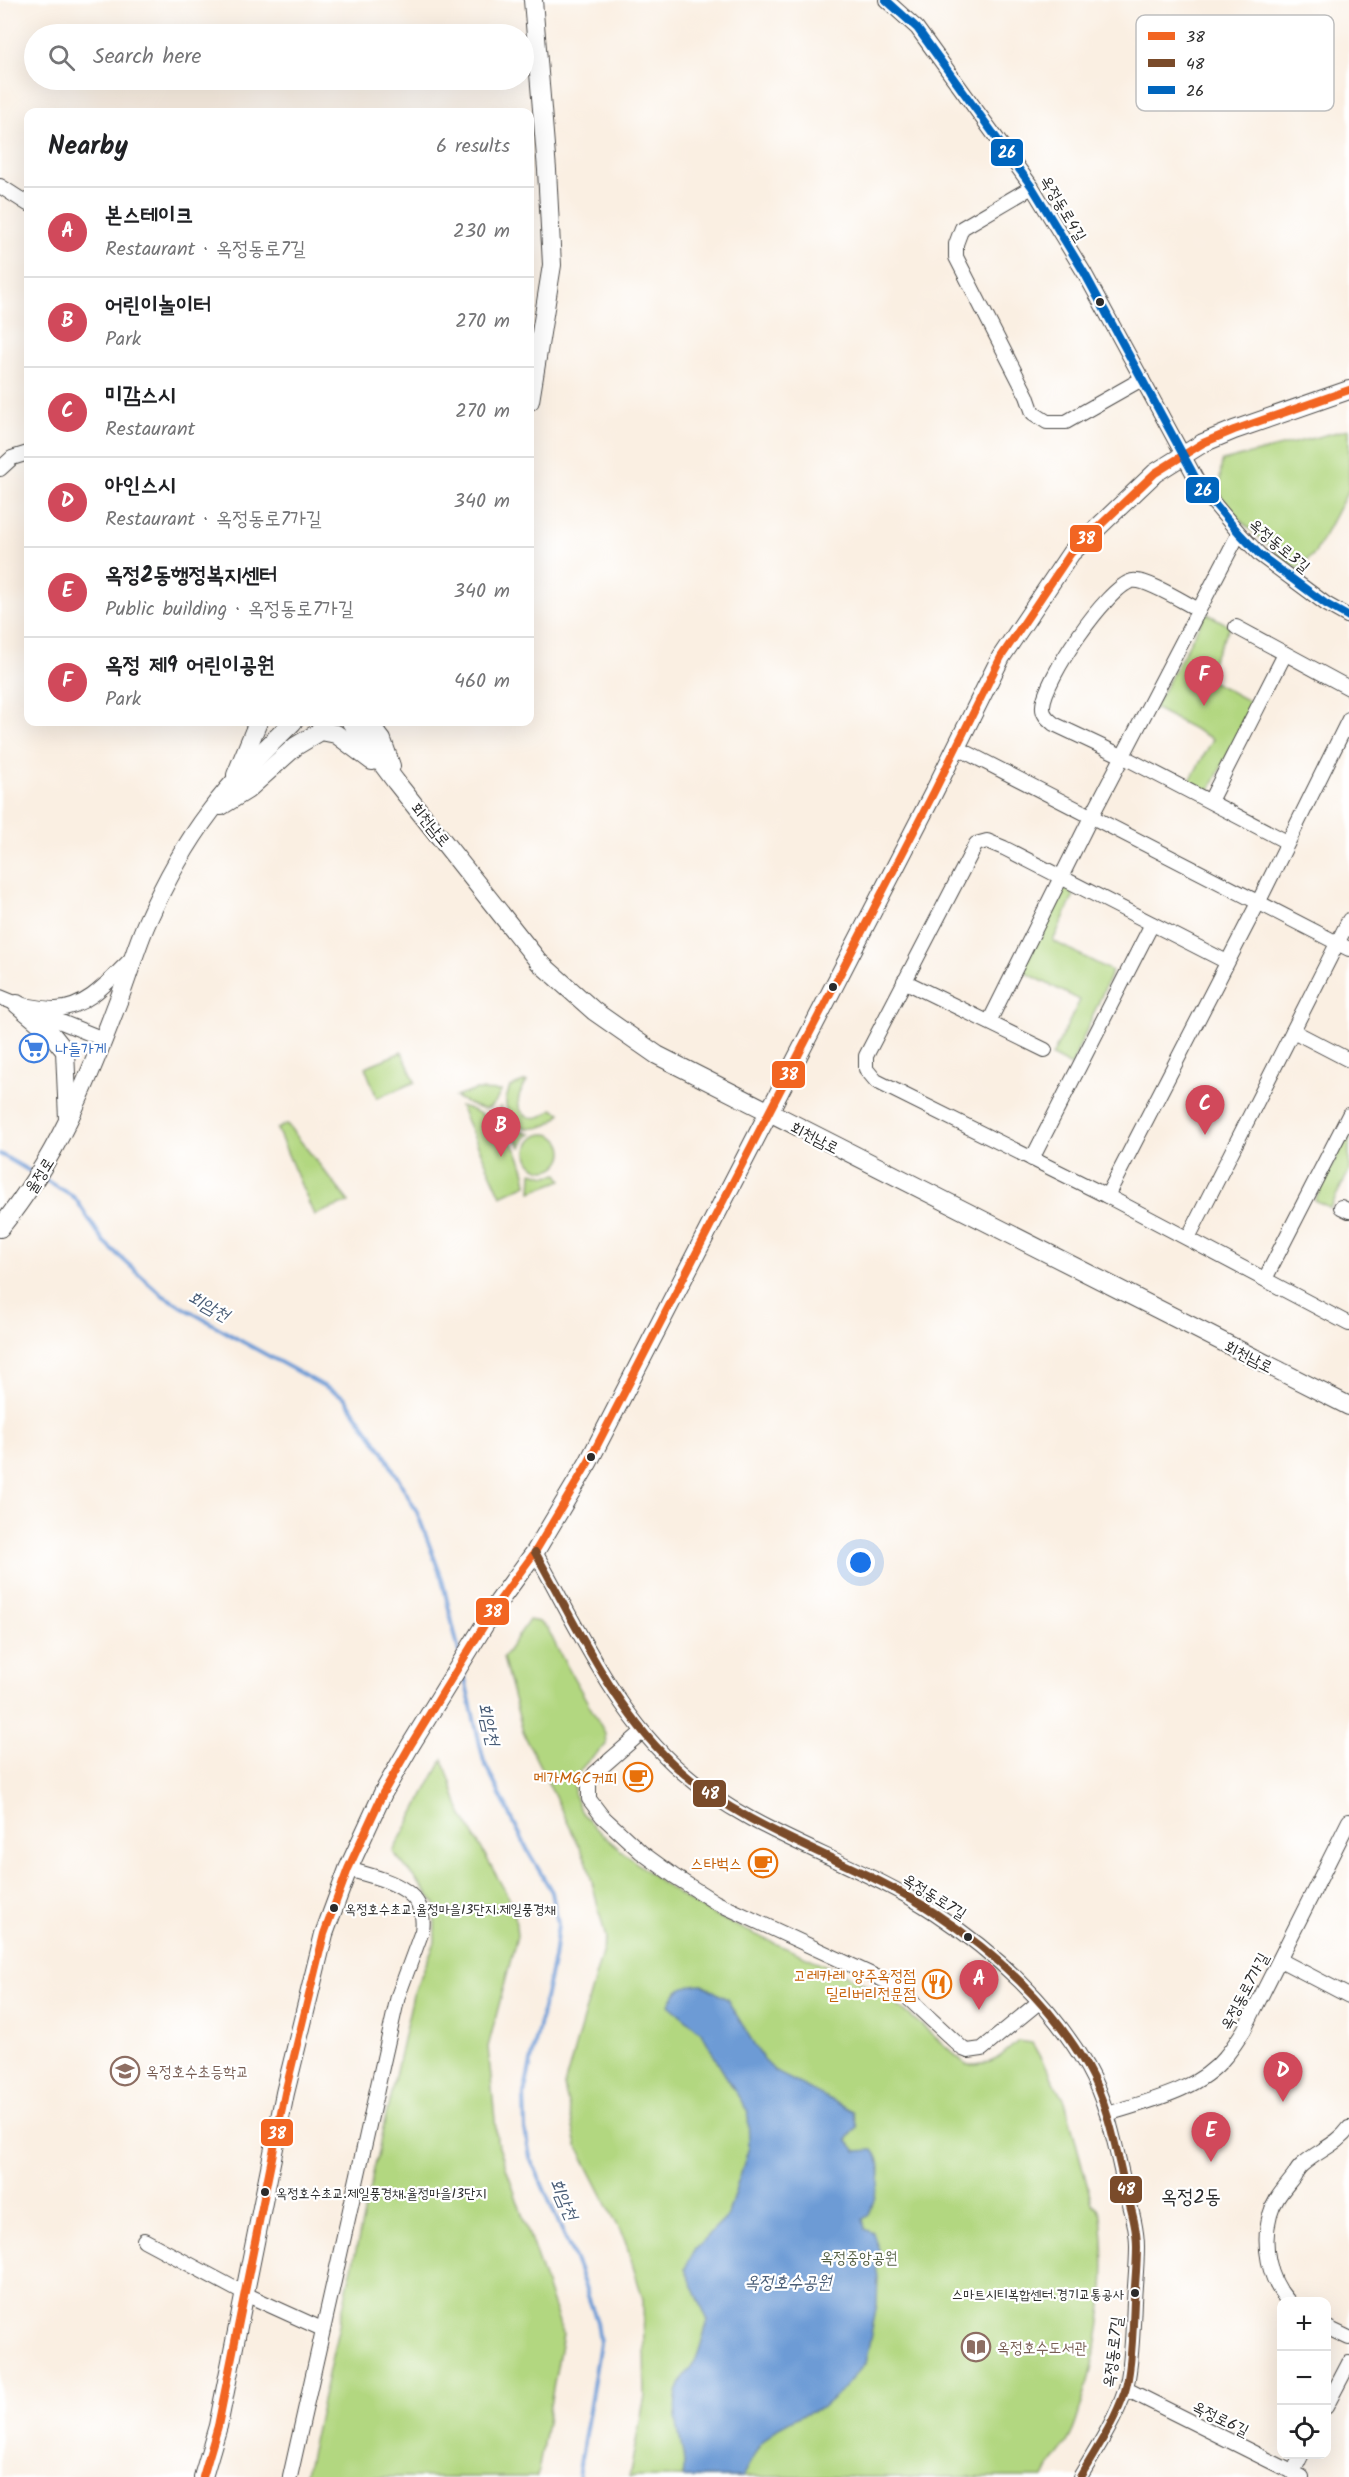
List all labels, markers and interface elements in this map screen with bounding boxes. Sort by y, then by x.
legend [1136,15,1334,111]
search box [24,24,534,90]
text: 38 [1186,25,1205,50]
text: Search here [93,40,201,75]
icon: search [45,41,78,74]
text: 48 [1186,52,1205,77]
text: 26 [1186,79,1204,104]
text: Nearby [48,126,128,168]
text: 6 results [436,131,510,163]
line badge: 26 [990,138,1024,167]
text: 26 [998,141,1016,166]
street label: 옥정동로4길 [1033,171,1092,247]
text: 본스테이크 [105,199,194,234]
text: A [61,216,74,248]
text: 230 m [453,216,510,248]
text: Restaurant · 옥정동로7길 [105,234,306,266]
text: 어린이놀이터 [105,289,211,324]
unlabelled marker [1094,296,1106,308]
text: B [61,306,74,338]
text: 270 m [455,306,510,338]
text: Park [105,324,141,356]
text: 미감스시 [105,379,176,414]
text: C [61,396,74,428]
text: 270 m [455,396,510,428]
text: Restaurant [105,414,195,446]
text: 아인스시 [105,469,176,504]
line badge: 26 [1185,476,1220,504]
text: 26 [1194,479,1212,504]
text: D [61,486,74,518]
text: 340 m [454,486,510,518]
text: Restaurant · 옥정동로7가길 [105,504,322,536]
street label: 옥정동로3길 [1243,513,1315,579]
line badge: 38 [1069,524,1103,553]
text: 38 [1076,527,1096,552]
text: 옥정2동행정복지센터 [105,559,277,594]
text: E [62,576,73,608]
text: 340 m [454,576,510,608]
text: Public building · 옥정동로7가길 [105,594,354,626]
text: 옥정 제9 어린이공원 [105,649,275,684]
pin: F [1184,656,1224,706]
text: F [62,666,73,698]
text: 460 m [454,666,510,698]
text: Park [105,684,141,716]
street label: 회천남로 [404,797,456,853]
unlabelled marker [827,981,839,993]
supermarket icon: 나들가게 [18,1032,50,1064]
place label: 나들가게 [55,1037,107,1062]
line badge: 38 [771,1060,806,1089]
text: 38 [779,1063,799,1088]
pin: C [1186,1086,1224,1135]
pin: B [482,1108,520,1157]
street label: 회천남로 [786,1116,843,1161]
street label: 율정로 [19,1153,61,1199]
water label: 회암천 [182,1284,236,1331]
street label: 회천남로 [1220,1335,1277,1380]
unlabelled marker [585,1451,597,1463]
your location [846,1548,875,1577]
line badge: 38 [475,1597,510,1626]
text: 38 [483,1600,503,1625]
water label: 회암천 [469,1700,507,1750]
cafe icon: 메가MGC커피 [622,1761,654,1793]
place label: 메가MGC커피 [534,1766,617,1791]
line badge: 48 [692,1779,727,1808]
text: 48 [701,1782,720,1807]
cafe icon: 스타벅스 [747,1847,779,1879]
place label: 스타벅스 [691,1852,742,1877]
street label: 옥정동로7길 [897,1868,971,1927]
place label: 옥정호수초교.율정마을13단지.제일풍경채 [345,1899,556,1921]
marker: 옥정호수초교.율정마을13단지.제일풍경채 [328,1902,340,1914]
unlabelled marker [962,1931,974,1943]
street label: 옥정동로7가길 [1214,1948,1276,2035]
pin: A [960,1960,998,2010]
place label: 고레카레 양주옥정점 딜리버리전문점 [794,1964,916,2007]
restaurant icon: 고레카레 양주옥정점 딜리버리전문점 [921,1968,953,2000]
pin: D [1264,2052,1302,2102]
school or university icon: 옥정호수초등학교 [109,2055,141,2087]
place label: 옥정호수초등학교 [146,2060,249,2085]
pin: E [1192,2112,1230,2162]
line badge: 38 [260,2118,294,2147]
text: 38 [267,2122,287,2147]
water label: 회암천 [541,2174,585,2227]
line badge: 48 [1109,2175,1143,2204]
text: 48 [1117,2178,1136,2203]
district label: 옥정2동 [1161,2182,1221,2214]
place label: 옥정호수초교.제일풍경채.율정마을13단지 [276,2183,487,2205]
marker: 옥정호수초교.제일풍경채.율정마을13단지 [259,2186,271,2198]
park label: 옥정중앙공원 [820,2246,898,2271]
water label: 옥정호수공원 [745,2269,833,2298]
place label: 스마트시티복합센터.경기교통공사 [952,2284,1125,2306]
marker: 스마트시티복합센터.경기교통공사 [1129,2287,1141,2299]
map controls [1277,2297,1331,2459]
button: + [1277,2297,1331,2351]
street label: 옥정동로7길 [1097,2315,1130,2389]
library icon: 옥정호수도서관 [960,2331,992,2363]
place label: 옥정호수도서관 [997,2336,1087,2361]
button: − [1277,2351,1331,2405]
street label: 옥정로6길 [1188,2395,1253,2444]
button: locate [1277,2405,1331,2459]

